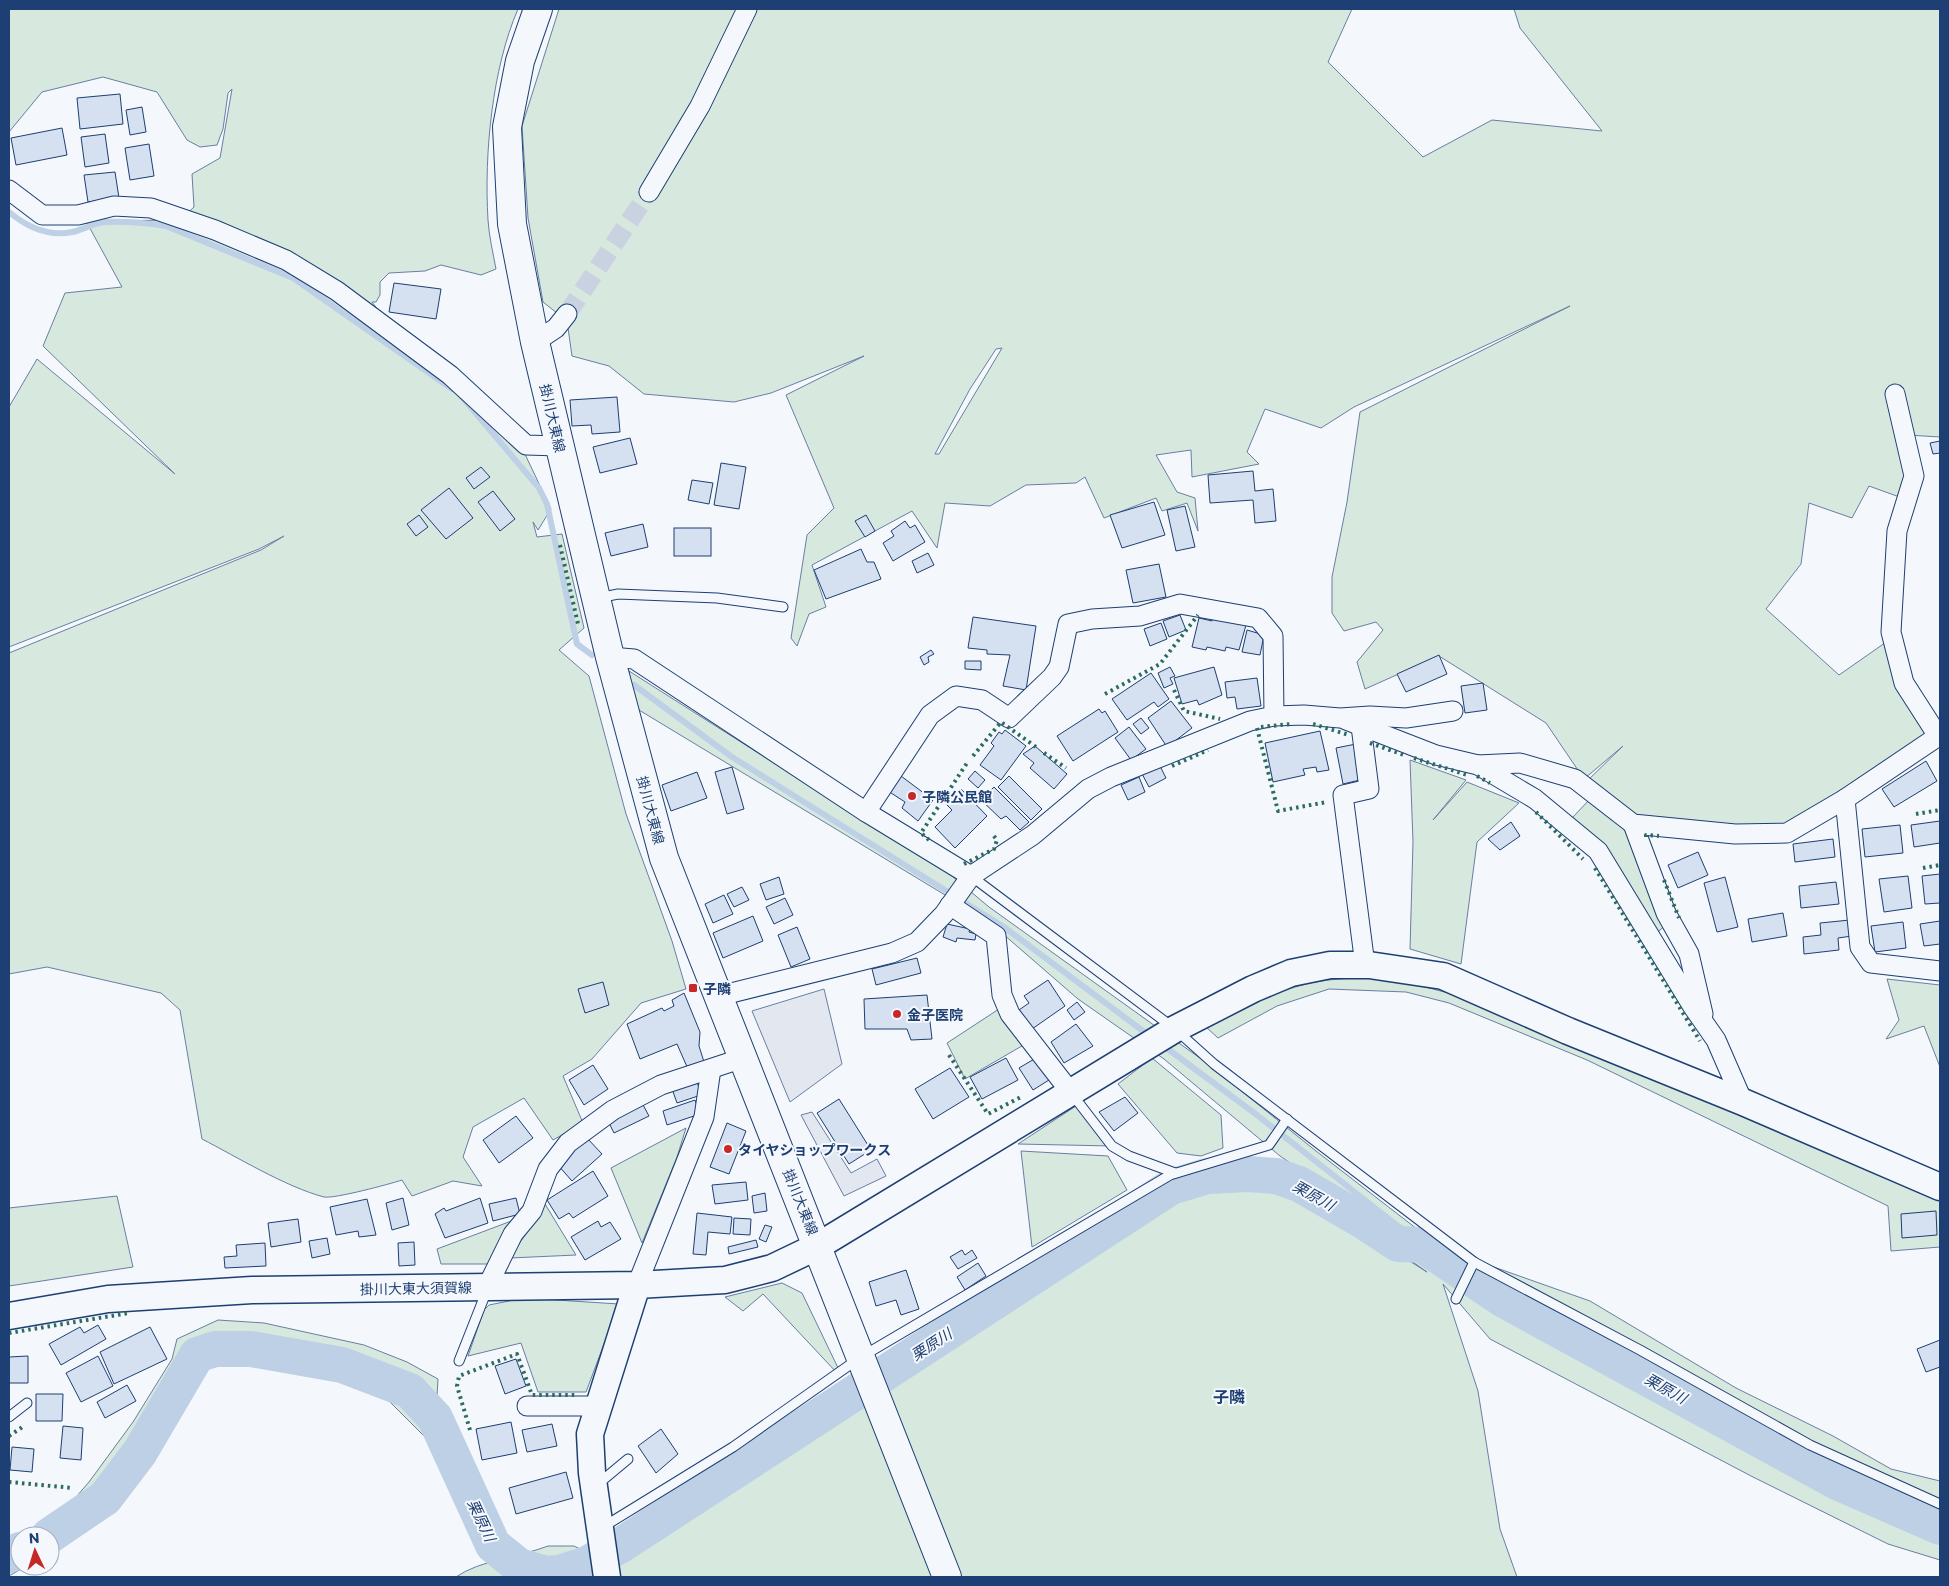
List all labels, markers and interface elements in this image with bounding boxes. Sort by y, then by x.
street label: 掛川大東線 [537,382,569,454]
street label: 掛川大東線 [634,774,668,846]
place label: 子隣公民館 [922,788,992,805]
marker: 子隣公民館 [906,790,918,802]
place label: 子隣 [703,980,731,997]
marker: 子隣 [687,982,699,994]
place label: 金子医院 [907,1006,963,1023]
marker: 金子医院 [891,1008,903,1020]
place label: タイヤショップワークス [738,1141,891,1158]
marker: タイヤショップワークス [722,1143,734,1155]
street label: 掛川大東線 [780,1166,822,1238]
water label: 栗原川 [1290,1176,1340,1215]
street label: 掛川大東大須賀線 [360,1279,472,1297]
water label: 栗原川 [907,1323,956,1364]
water label: 栗原川 [1642,1369,1692,1408]
district label: 子隣 [1213,1387,1245,1406]
water label: 栗原川 [464,1496,501,1546]
north arrow [10,1526,60,1576]
text: N [28,1529,40,1546]

